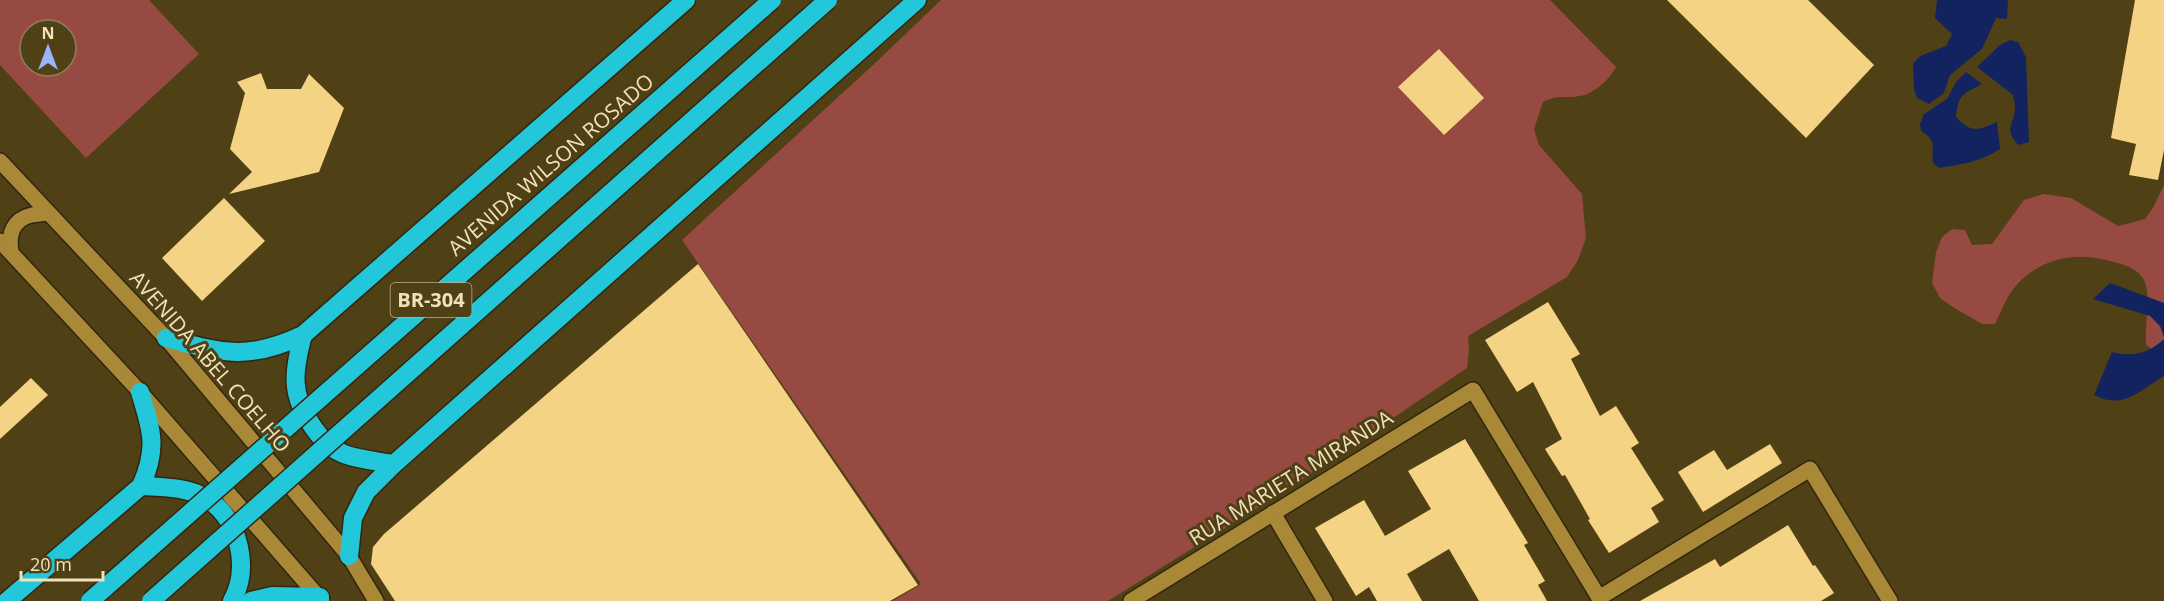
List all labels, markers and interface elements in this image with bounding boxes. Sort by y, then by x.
north arrow [18,18,78,78]
text: N [41,22,55,44]
street label: AVENIDA WILSON ROSADO [441,67,659,261]
street label: AVENIDA ABEL COELHO [124,265,297,458]
road number: BR-304 [390,283,472,317]
street label: RUA MARIETA MIRANDA [1183,403,1398,551]
scale bar [21,544,104,582]
text: 20 m [30,552,72,576]

